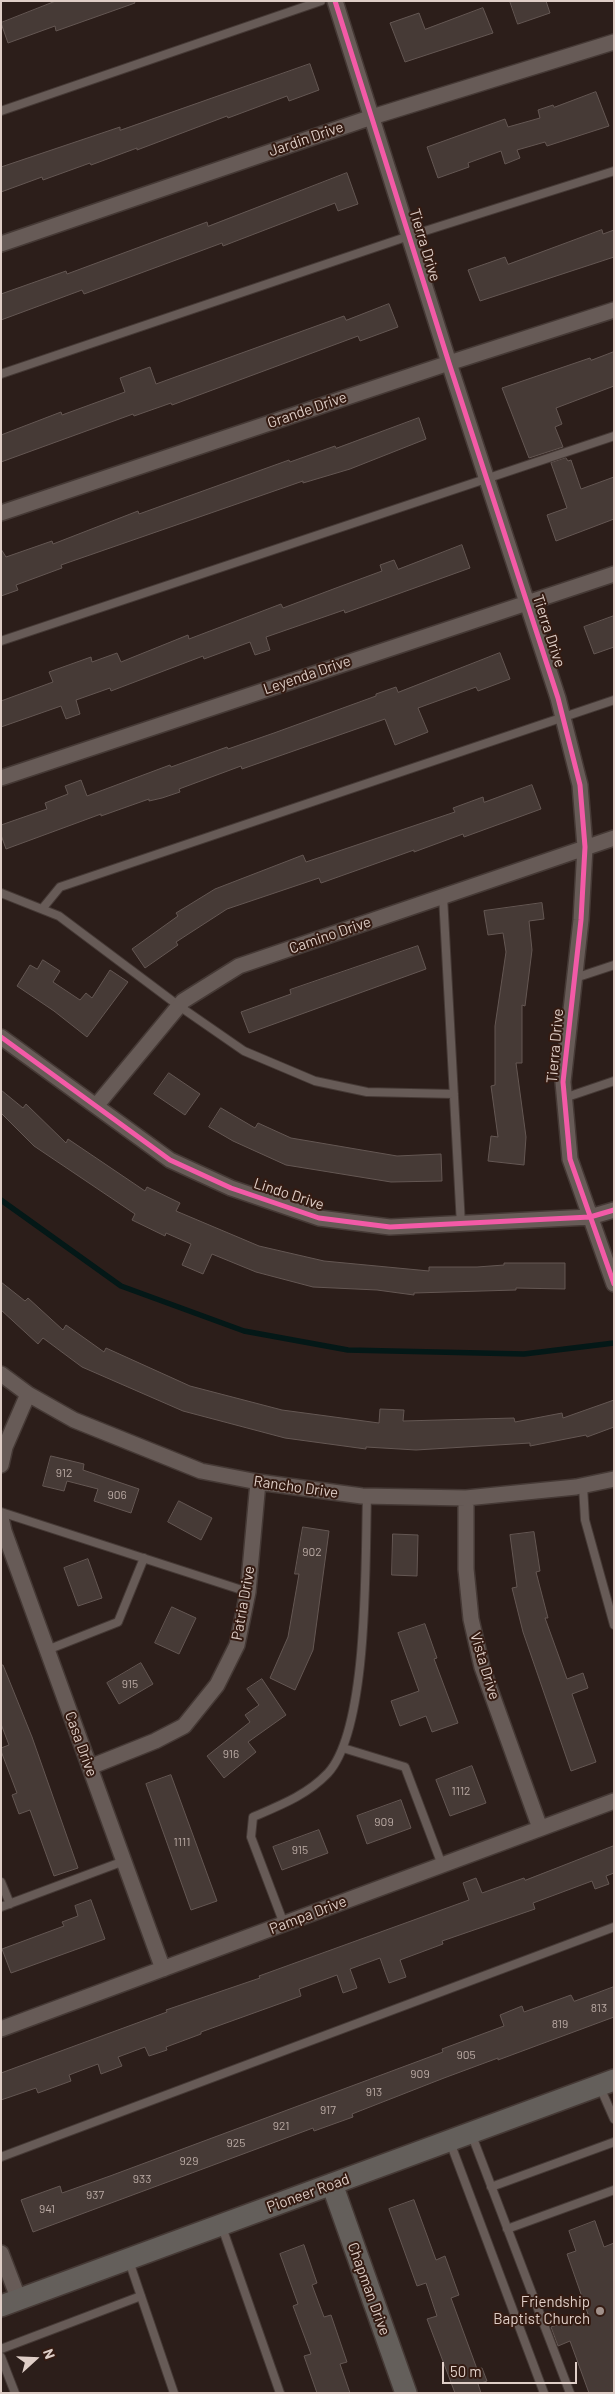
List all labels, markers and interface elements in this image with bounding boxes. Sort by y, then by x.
street label: Jardin Drive [266,118,346,160]
street label: Tierra Drive [405,206,445,284]
street label: Grande Drive [265,388,349,432]
street label: Tierra Drive [529,592,569,670]
street label: Leyenda Drive [261,652,353,698]
street label: Camino Drive [287,913,373,957]
street label: Tierra Drive [543,1008,567,1084]
street label: Lindo Drive [251,1174,327,1214]
house number: 912 [56,1466,72,1480]
street label: Rancho Drive [253,1472,339,1502]
house number: 906 [107,1488,127,1502]
house number: 902 [302,1545,322,1559]
street label: Patria Drive [228,1564,258,1642]
street label: Vista Drive [466,1630,504,1702]
house number: 915 [122,1677,138,1691]
street label: Casa Drive [61,1709,101,1779]
house number: 916 [223,1747,239,1761]
house number: 1112 [451,1784,471,1798]
house number: 909 [374,1815,394,1829]
house number: 1111 [174,1835,190,1849]
house number: 915 [292,1843,308,1857]
street label: Pampa Drive [267,1892,349,1938]
house number: 813 [591,2001,607,2015]
house number: 819 [552,2017,568,2031]
house number: 905 [456,2048,476,2062]
house number: 909 [410,2067,430,2081]
house number: 913 [366,2085,382,2099]
house number: 917 [320,2103,336,2117]
house number: 921 [273,2119,289,2133]
house number: 925 [227,2136,245,2150]
house number: 929 [180,2154,198,2168]
street label: Pioneer Road [264,2170,352,2216]
house number: 933 [133,2172,151,2186]
house number: 937 [86,2188,104,2202]
house number: 941 [39,2202,55,2216]
street label: Chapman Drive [344,2240,394,2338]
place label: Friendship Baptist Church [493,2293,590,2328]
marker: Friendship Baptist Church [594,2305,606,2317]
north arrow [10,2334,60,2384]
text: N [40,2346,59,2361]
scale bar [445,2352,580,2384]
text: 50 m [450,2362,482,2380]

